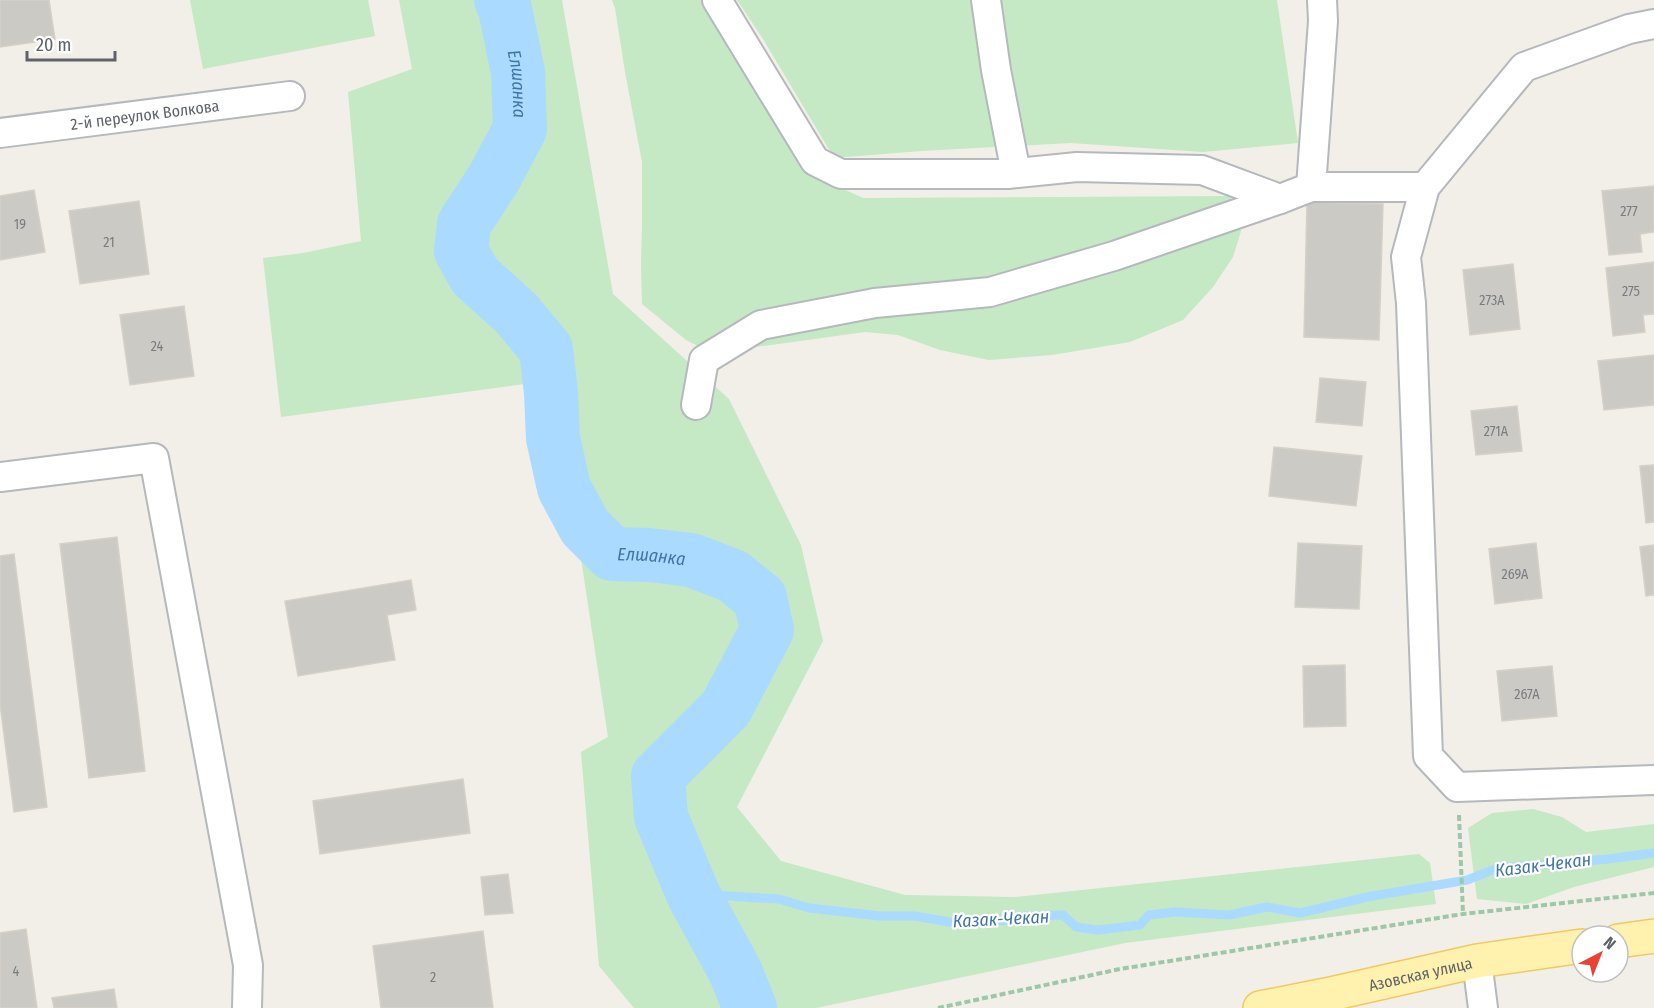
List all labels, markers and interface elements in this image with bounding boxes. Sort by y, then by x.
scale bar [27,24,116,62]
text: 20 m [36,34,71,56]
water label: Елшанка [503,48,531,118]
street label: 2-й переулок Волкова [69,96,221,134]
house number: 277 [1620,203,1638,220]
house number: 19 [14,216,26,233]
house number: 21 [103,234,115,251]
house number: 275 [1622,283,1640,300]
house number: 273А [1479,292,1505,309]
house number: 24 [151,338,164,355]
house number: 271А [1484,423,1509,440]
water label: Елшанка [617,543,687,570]
house number: 269А [1502,566,1529,583]
house number: 267А [1514,686,1540,703]
water label: Казак-Чекан [1494,848,1592,882]
water label: Казак-Чекан [952,905,1050,933]
north arrow [1570,924,1630,984]
text: N [1600,933,1620,953]
street label: Азовская улица [1367,953,1474,995]
house number: 4 [13,963,20,980]
house number: 2 [430,969,436,986]

